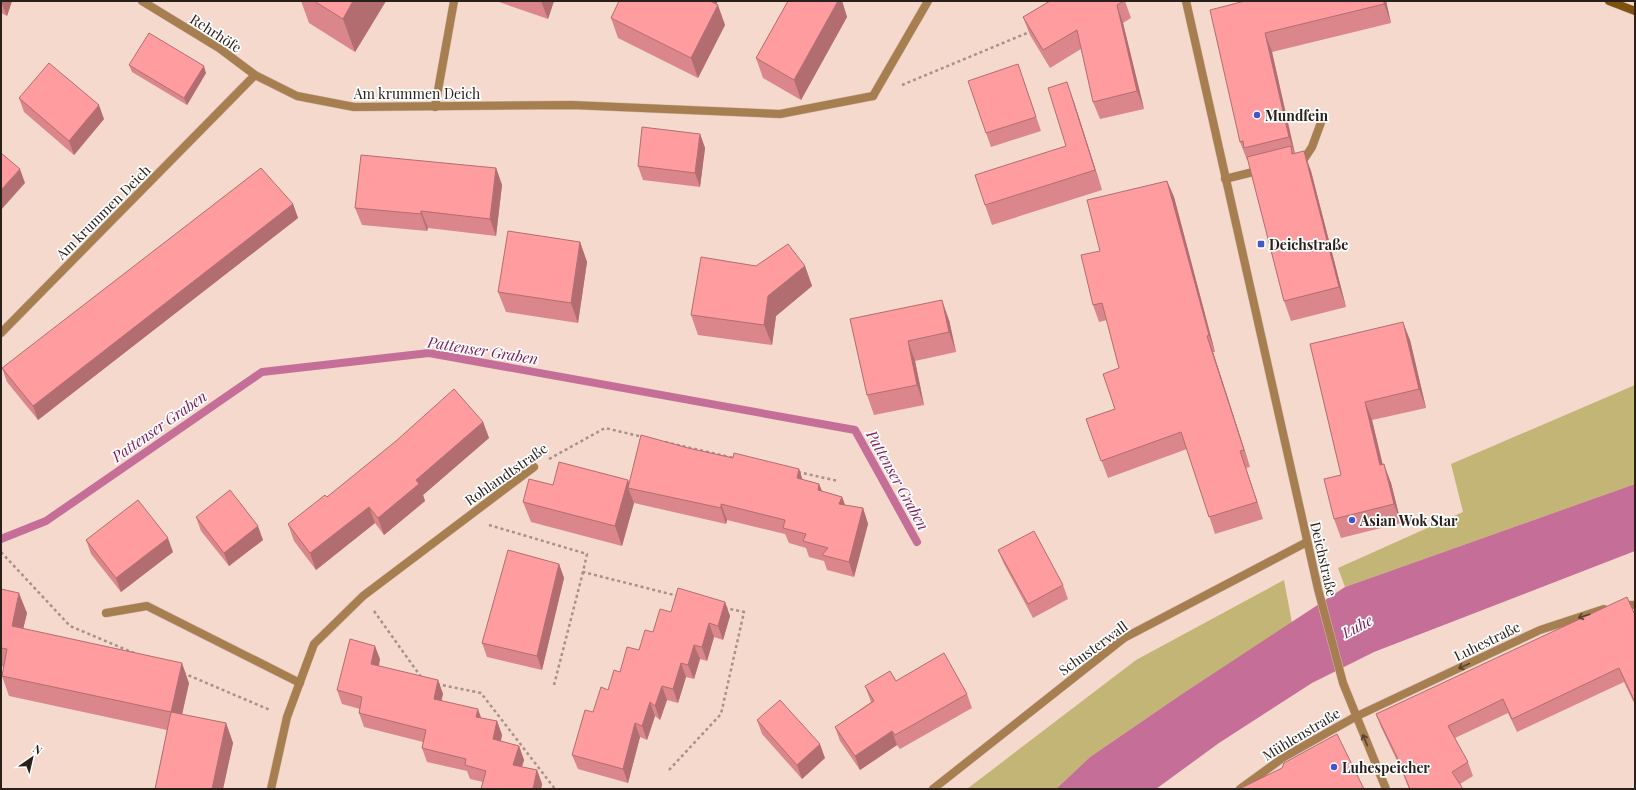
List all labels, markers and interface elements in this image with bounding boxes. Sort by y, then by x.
street label: Rehrhöfe [187,9,245,57]
street label: Am krummen Deich [353,84,481,103]
place label: Mundfein [1265,106,1328,125]
marker: Mundfein [1252,110,1262,120]
street label: Am krummen Deich [51,160,155,264]
place label: Deichstraße [1269,235,1348,254]
marker: Deichstraße [1256,239,1266,249]
water label: Pattenser Graben [425,331,540,369]
water label: Pattenser Graben [107,386,210,467]
water label: Pattenser Graben [862,426,934,534]
street label: Rohlandtstraße [461,438,551,510]
place label: Asian Wok Star [1359,511,1458,530]
marker: Asian Wok Star [1347,515,1357,525]
street label: Deichstraße [1306,520,1342,598]
water label: Luhe [1337,609,1376,643]
one-way arrow [1578,612,1590,620]
street label: Schusterwall [1055,617,1131,679]
street label: Luhestraße [1451,617,1523,665]
one-way arrow [1459,663,1471,670]
street label: Mühlenstraße [1259,703,1343,765]
one-way arrow [1361,735,1368,747]
north arrow [12,738,52,778]
text: N [30,741,45,758]
place label: Luhespeicher [1342,758,1430,777]
marker: Luhespeicher [1329,762,1339,772]

